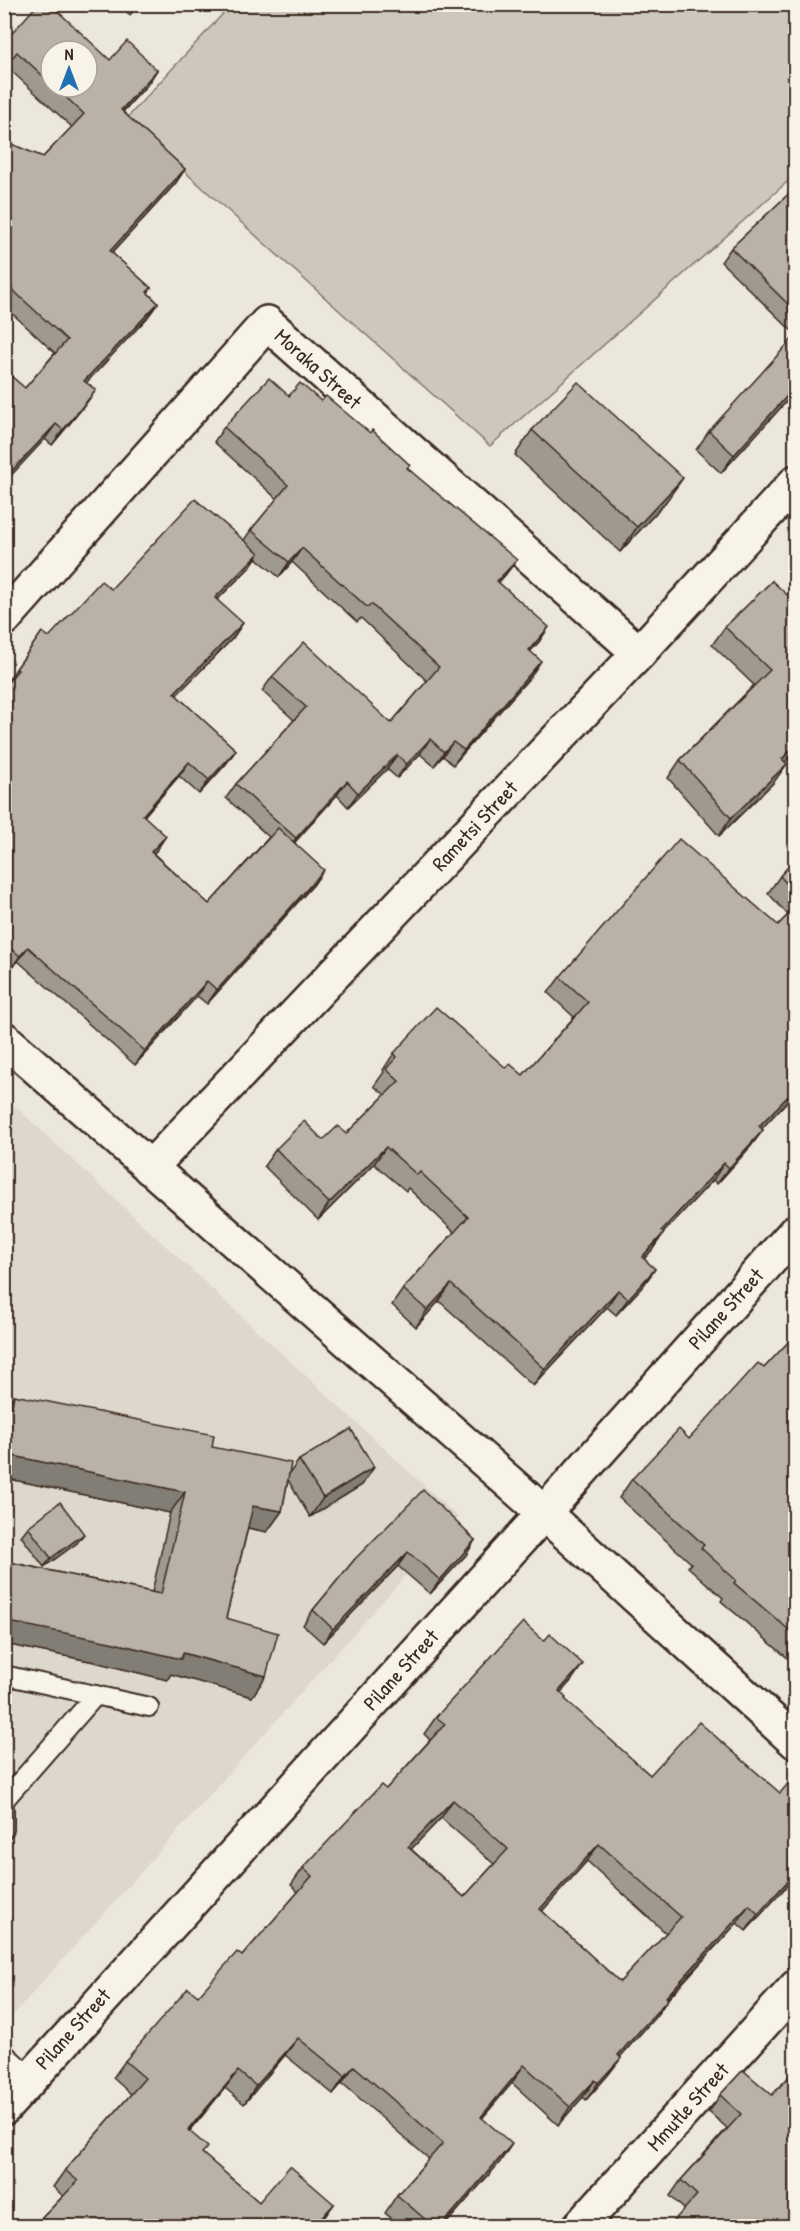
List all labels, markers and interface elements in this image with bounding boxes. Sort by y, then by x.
north arrow [39,39,99,99]
text: N [65,43,74,65]
street label: Moraka Street [269,322,369,416]
street label: Rametsi Street [425,773,525,877]
street label: Pilane Street [681,1261,770,1356]
street label: Pilane Street [356,1622,445,1717]
street label: Pilane Street [28,1981,117,2076]
street label: Mmutle Street [640,2055,736,2157]

